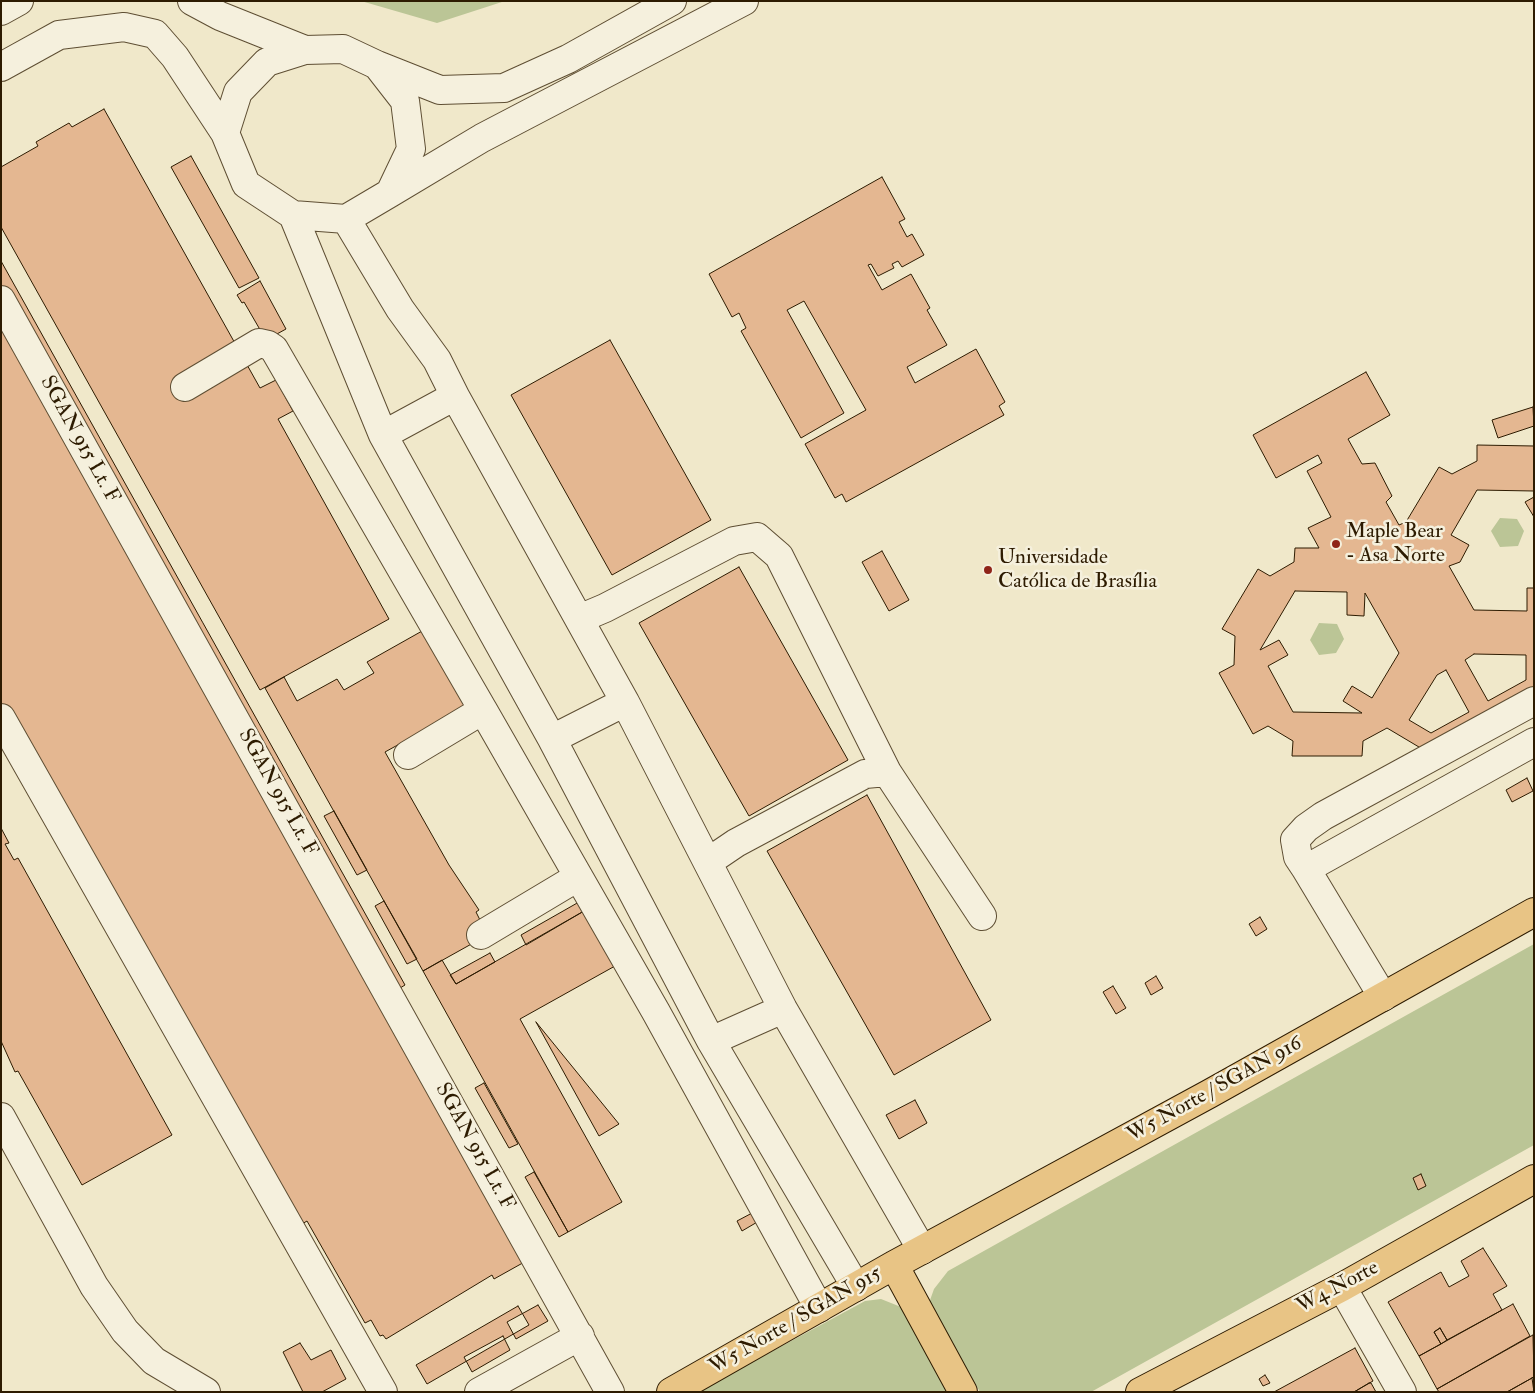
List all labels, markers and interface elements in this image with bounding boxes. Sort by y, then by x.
street label: SGAN 915 Lt. F [34,372,124,508]
place label: Maple Bear - Asa Norte [1346,519,1445,569]
marker: Maple Bear - Asa Norte [1330,538,1342,550]
place label: Universidade Católica de Brasília [998,545,1157,595]
marker: Universidade Católica de Brasília [982,564,994,576]
street label: SGAN 915 Lt. F [232,725,322,861]
street label: W5 Norte / SGAN 916 [1123,1032,1307,1148]
street label: SGAN 915 Lt. F [429,1079,519,1215]
street label: W4 Norte [1293,1256,1383,1320]
street label: W5 Norte / SGAN 915 [706,1261,886,1381]

